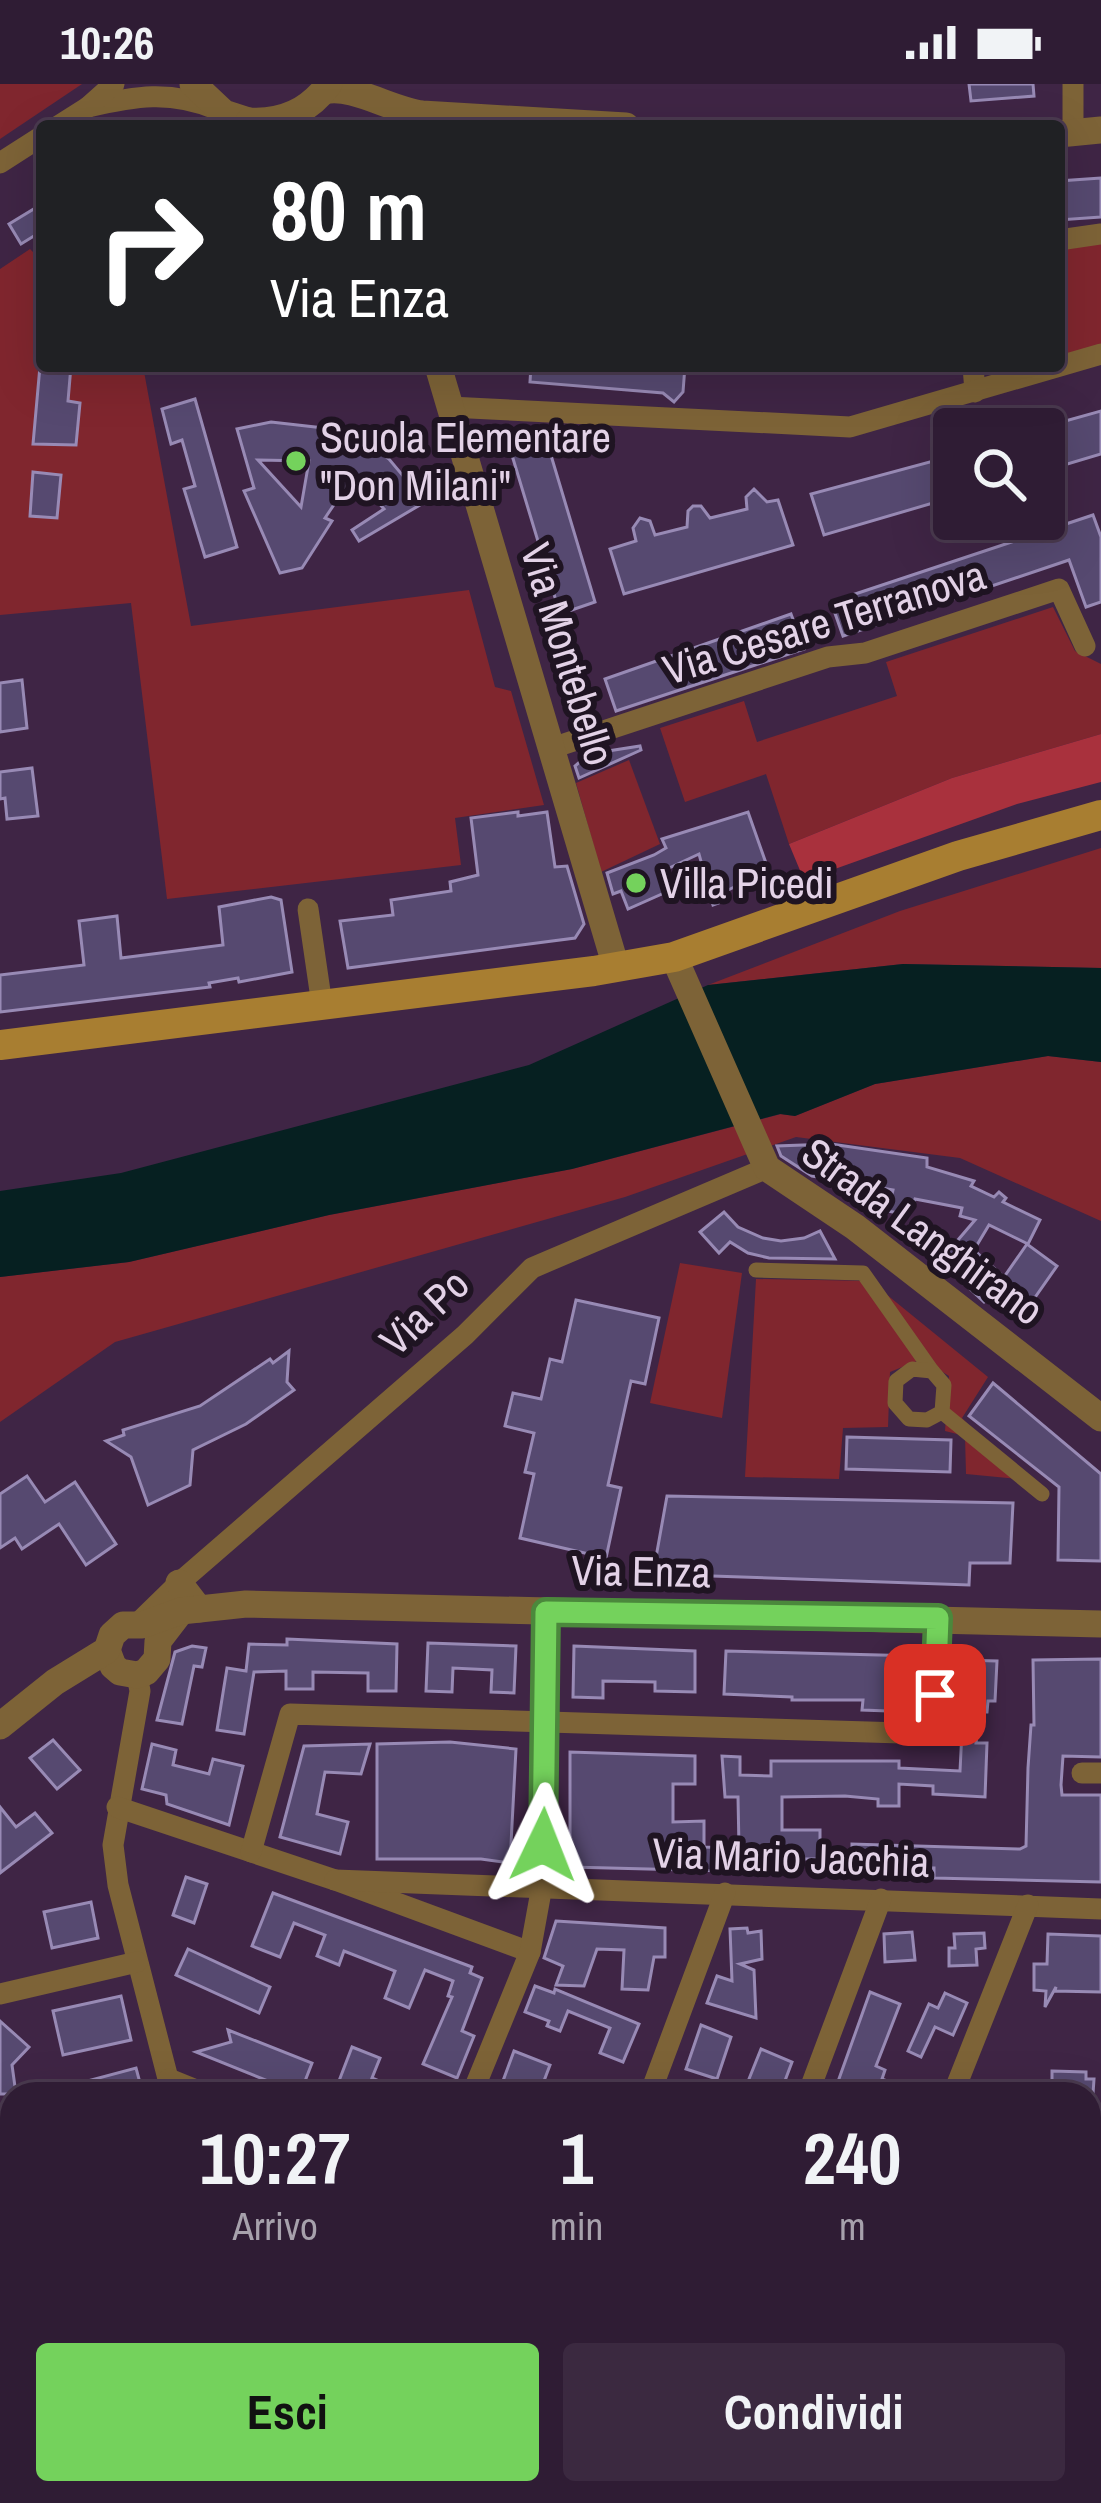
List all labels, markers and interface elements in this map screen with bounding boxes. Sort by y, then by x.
text: 10:26 [60,12,154,73]
text: 80 m [270,153,427,266]
icon: right [72,168,228,324]
text: Via Enza [270,261,449,334]
map controls [933,408,1065,540]
button: search [933,408,1065,540]
place label: Scuola Elementare "Don Milani" [320,409,611,513]
marker: Scuola Elementare "Don Milani" [283,448,309,474]
street label: Via Montebello [508,536,628,772]
street label: Via Cesare Terranova [656,546,992,698]
place label: Villa Picedi [660,855,834,911]
marker: Villa Picedi [623,870,649,896]
street label: Strada Langhirano [791,1124,1055,1338]
street label: Via Po [367,1256,481,1368]
street label: Via Enza [571,1542,711,1600]
pin [884,1644,986,1746]
icon: arrive [902,1662,968,1728]
position arrow [480,1782,606,1908]
street label: Via Mario Jacchia [652,1824,930,1890]
text: 10:27 [200,2109,351,2206]
text: 1 [560,2109,593,2206]
text: 240 [803,2109,901,2206]
text: Arrivo [232,2200,318,2252]
text: min [550,2200,603,2252]
text: m [839,2200,866,2252]
button: Esci [36,2343,539,2481]
button: Condividi [563,2343,1065,2481]

